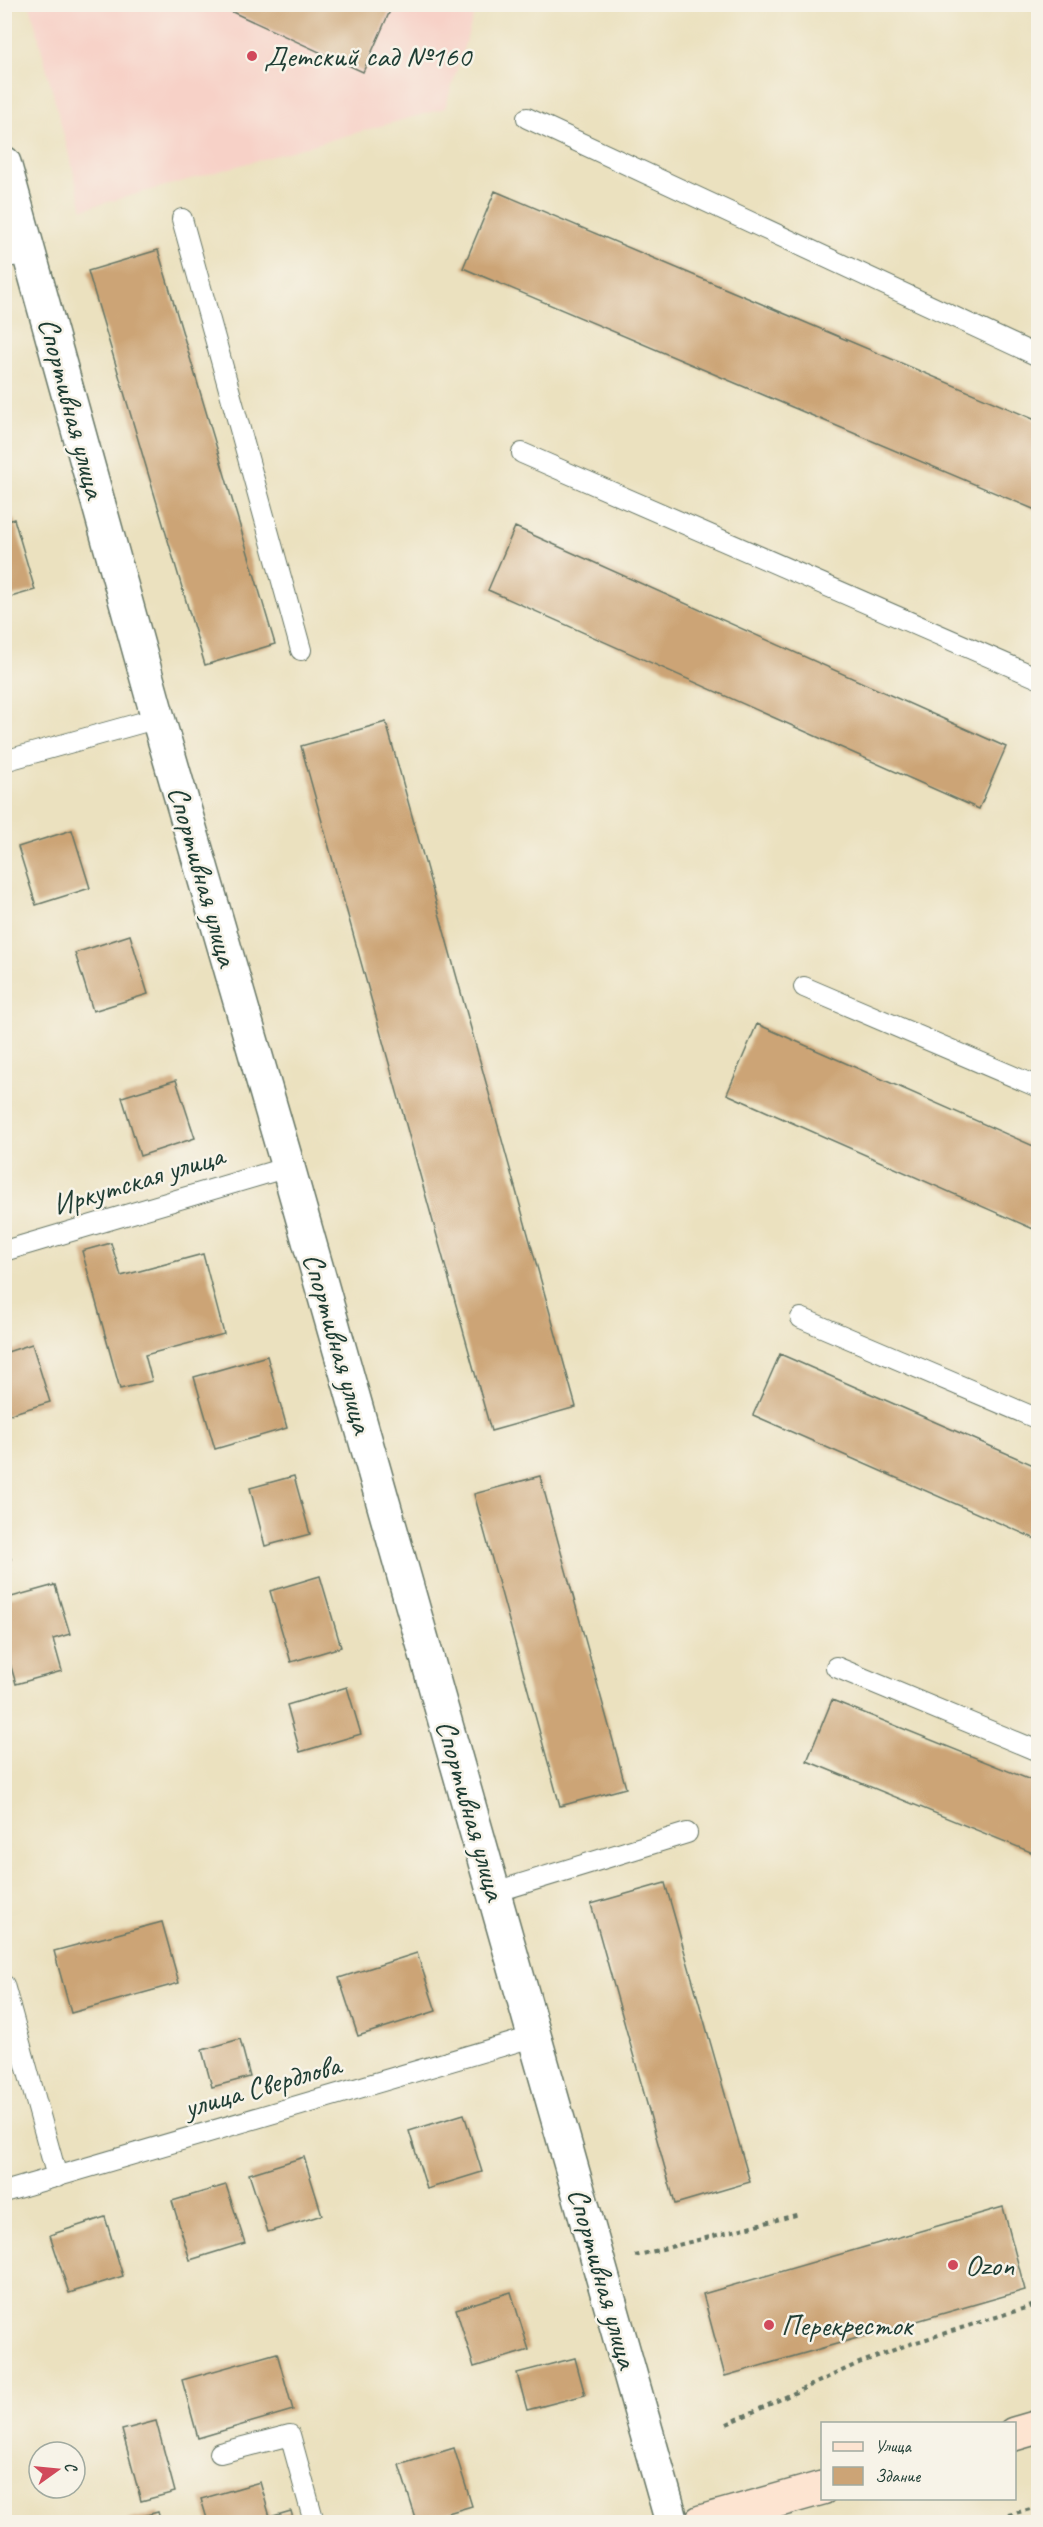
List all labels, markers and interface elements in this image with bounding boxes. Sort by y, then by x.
place label: Детский сад №160 [264,37,474,75]
marker: Детский сад №160 [245,49,259,63]
street label: Спортивная улица [30,313,115,504]
street label: Спортивная улица [159,782,247,972]
street label: Иркутская улица [48,1135,231,1224]
street label: Спортивная улица [294,1249,382,1439]
street label: Спортивная улица [427,1716,515,1906]
street label: улица Свердлова [178,2045,347,2127]
street label: Спортивная улица [559,2184,647,2374]
place label: Ozon [965,2246,1015,2284]
marker: Ozon [946,2258,960,2272]
place label: Перекресток [781,2306,915,2344]
marker: Перекресток [762,2318,776,2332]
legend [821,2422,1016,2500]
text: Улица [875,2435,912,2457]
north arrow [27,2440,87,2500]
text: С [60,2460,82,2475]
text: Здание [875,2465,921,2487]

